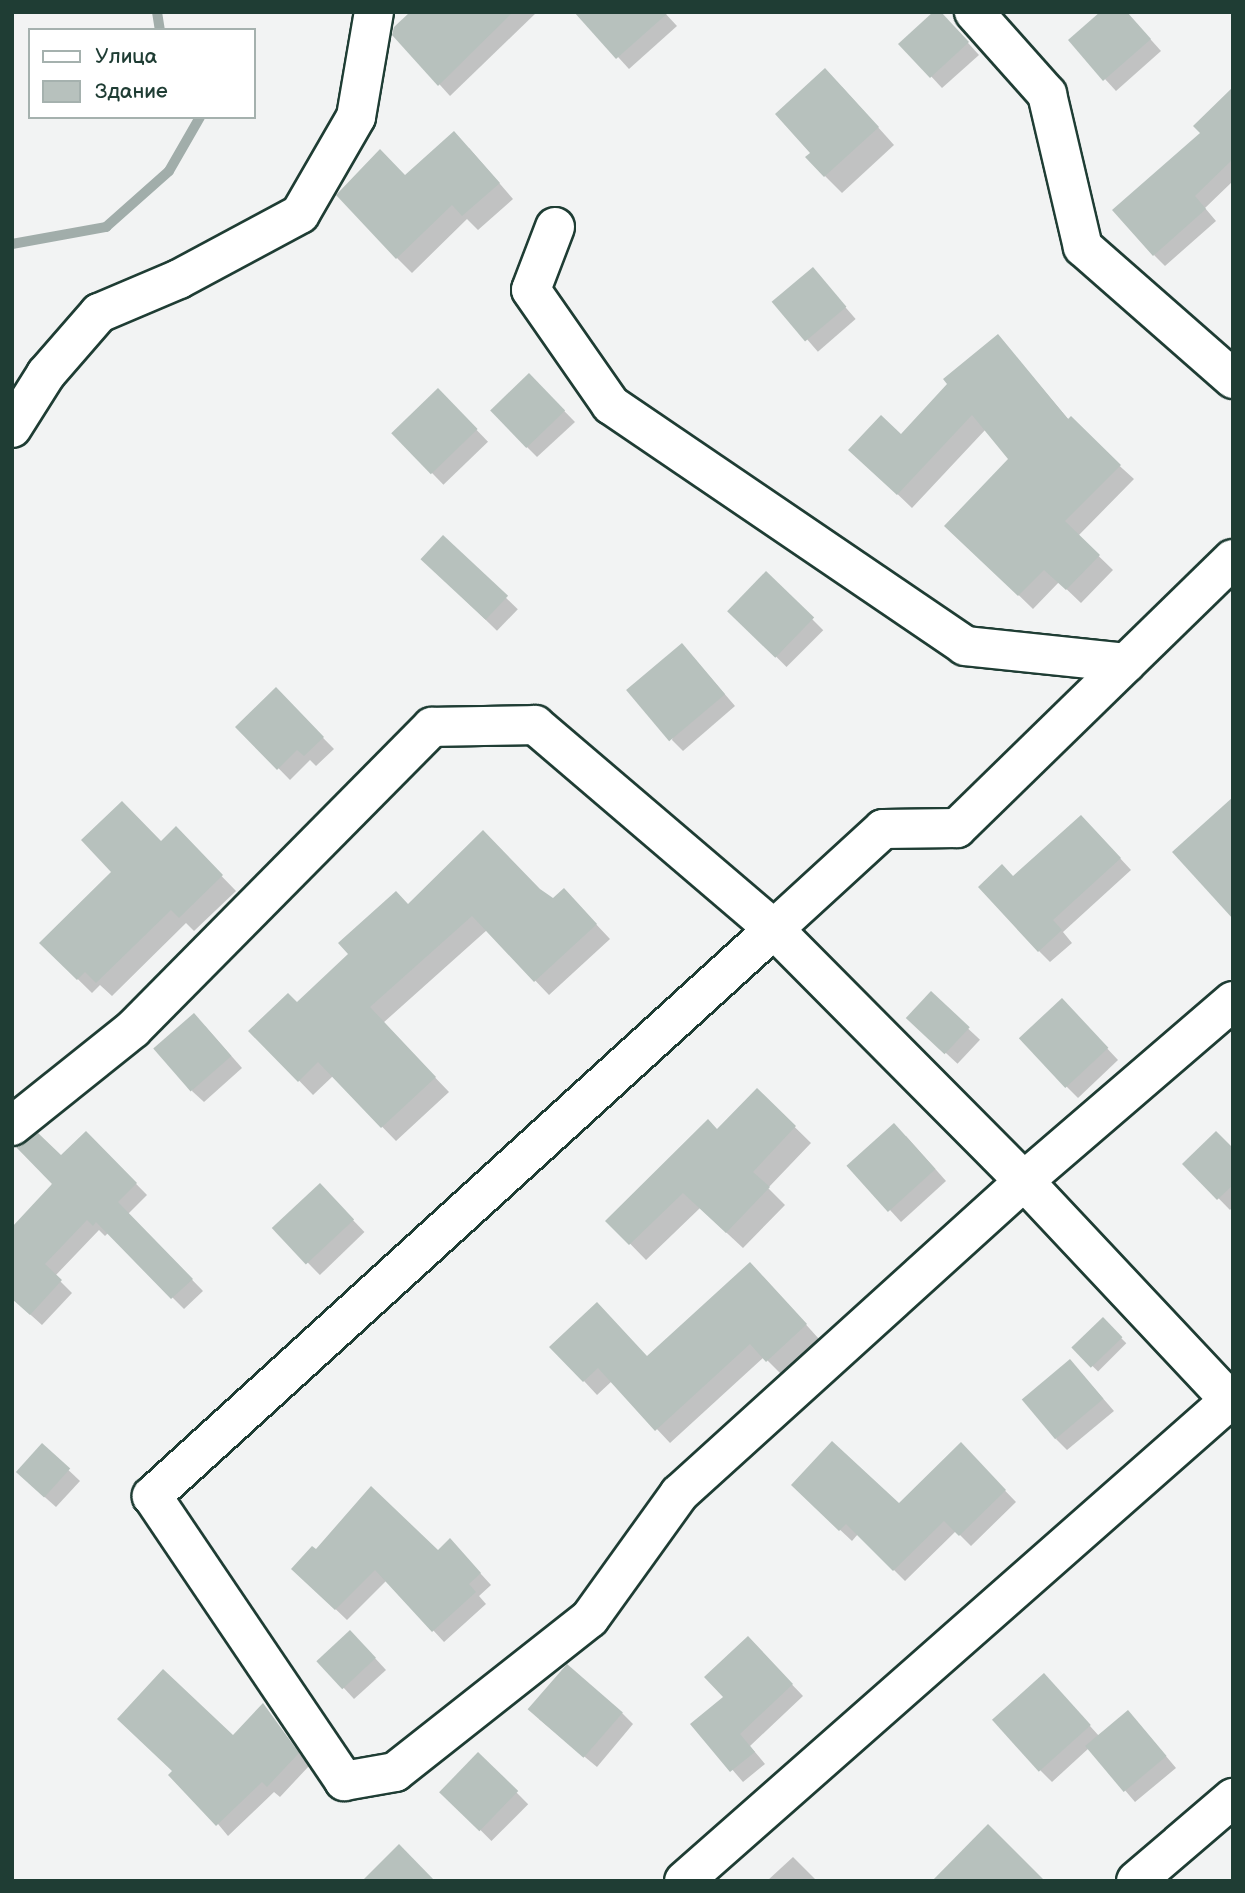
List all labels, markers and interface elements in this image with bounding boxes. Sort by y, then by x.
legend [28,28,256,119]
text: Улица [95,44,157,69]
text: Здание [95,79,168,104]

